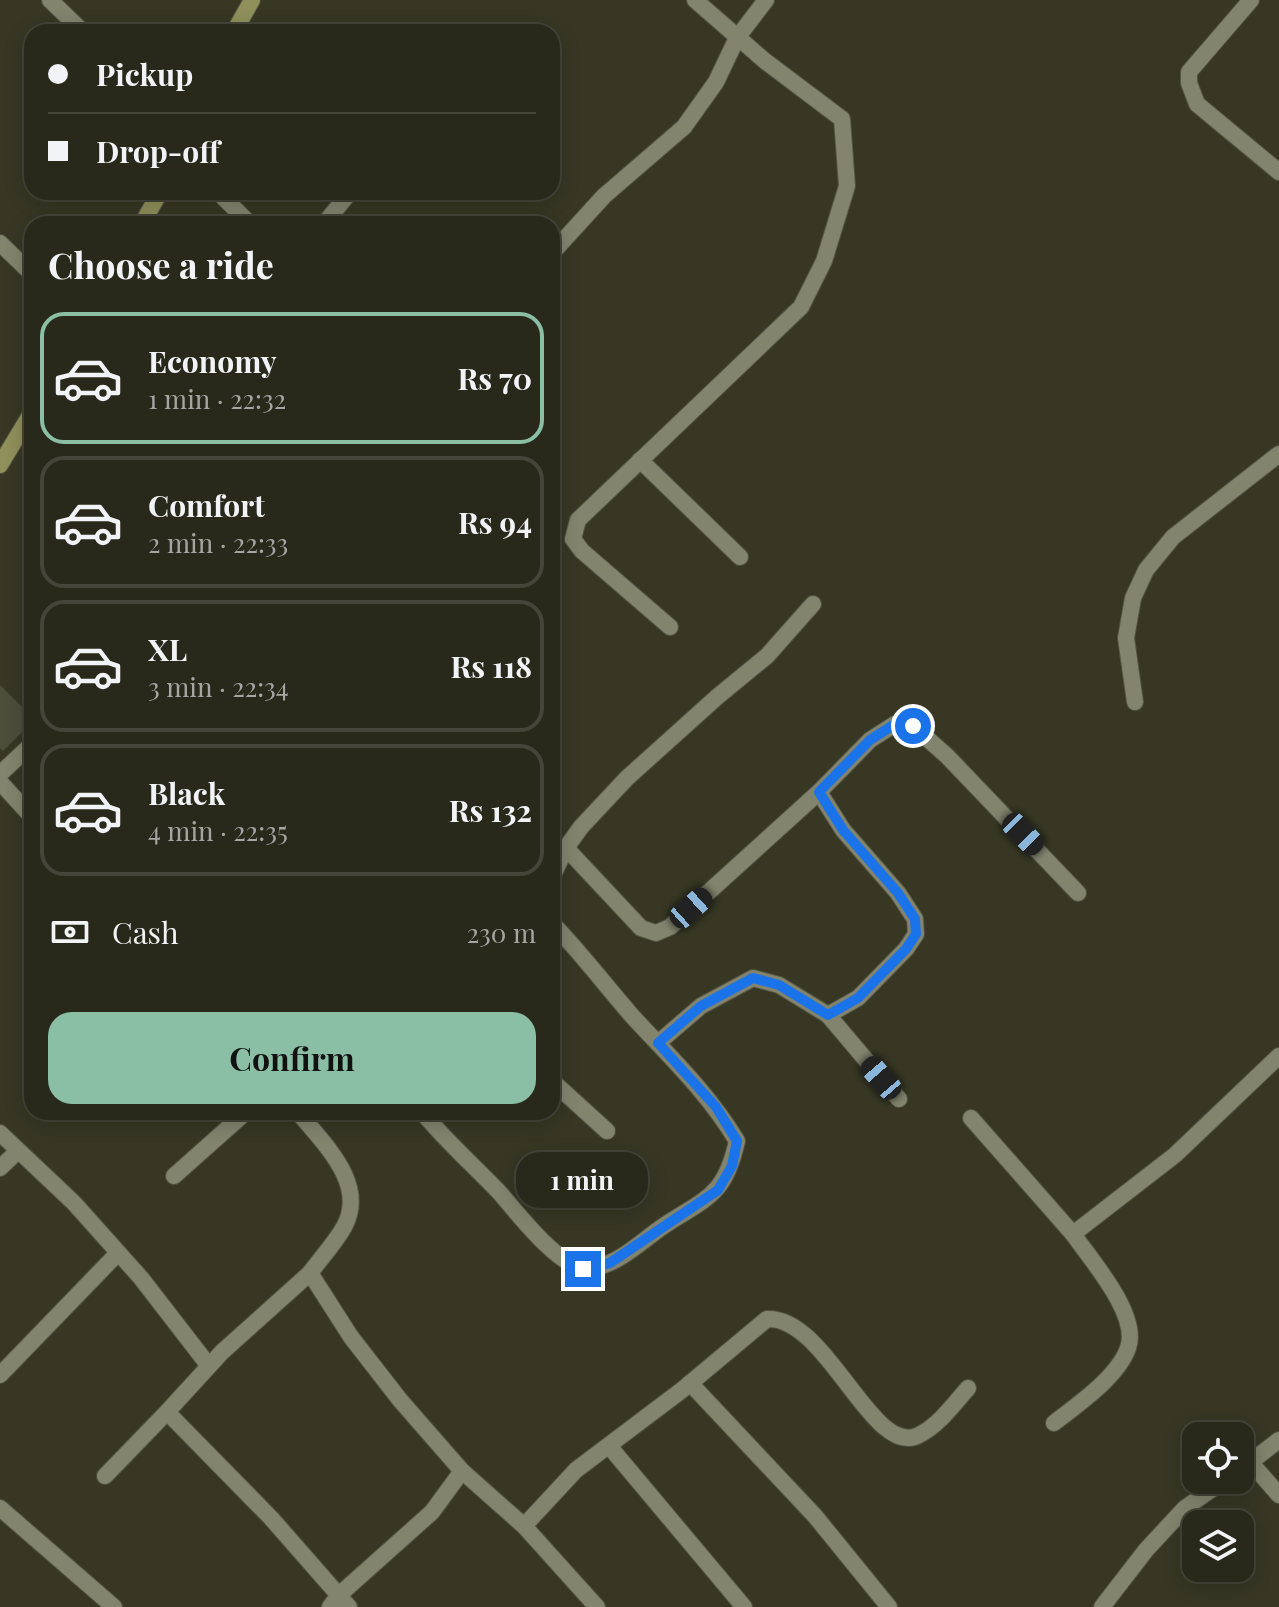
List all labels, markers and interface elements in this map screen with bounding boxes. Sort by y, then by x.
text: Pickup [96,54,193,94]
text: Drop-off [96,131,220,171]
text: Choose a ride [48,240,274,288]
text: Economy [148,341,277,381]
icon: car [52,342,124,414]
text: Rs 70 [457,358,532,398]
text: 1 min · 22:32 [148,381,286,416]
text: Comfort [148,485,265,525]
icon: car [52,486,124,558]
text: Rs 94 [458,502,532,542]
text: 2 min · 22:33 [148,525,288,560]
text: XL [148,629,187,669]
icon: car [52,630,124,702]
text: Rs 118 [451,646,532,686]
text: 3 min · 22:34 [148,669,289,704]
route start [895,708,931,744]
text: Black [148,773,225,813]
icon: car [52,774,124,846]
text: Rs 132 [449,790,532,830]
car [998,808,1048,860]
text: 4 min · 22:35 [148,813,288,848]
car [665,883,717,933]
icon: cash [48,910,92,954]
text: Cash [112,912,179,952]
text: 230 m [467,915,536,950]
button: Confirm [48,1012,536,1104]
car [856,1052,906,1104]
callout: 1 min [517,1153,649,1209]
text: 1 min [550,1162,614,1197]
route end [565,1251,601,1287]
map controls [1182,1422,1254,1582]
button: locate [1182,1422,1254,1494]
button: layers [1182,1510,1254,1582]

